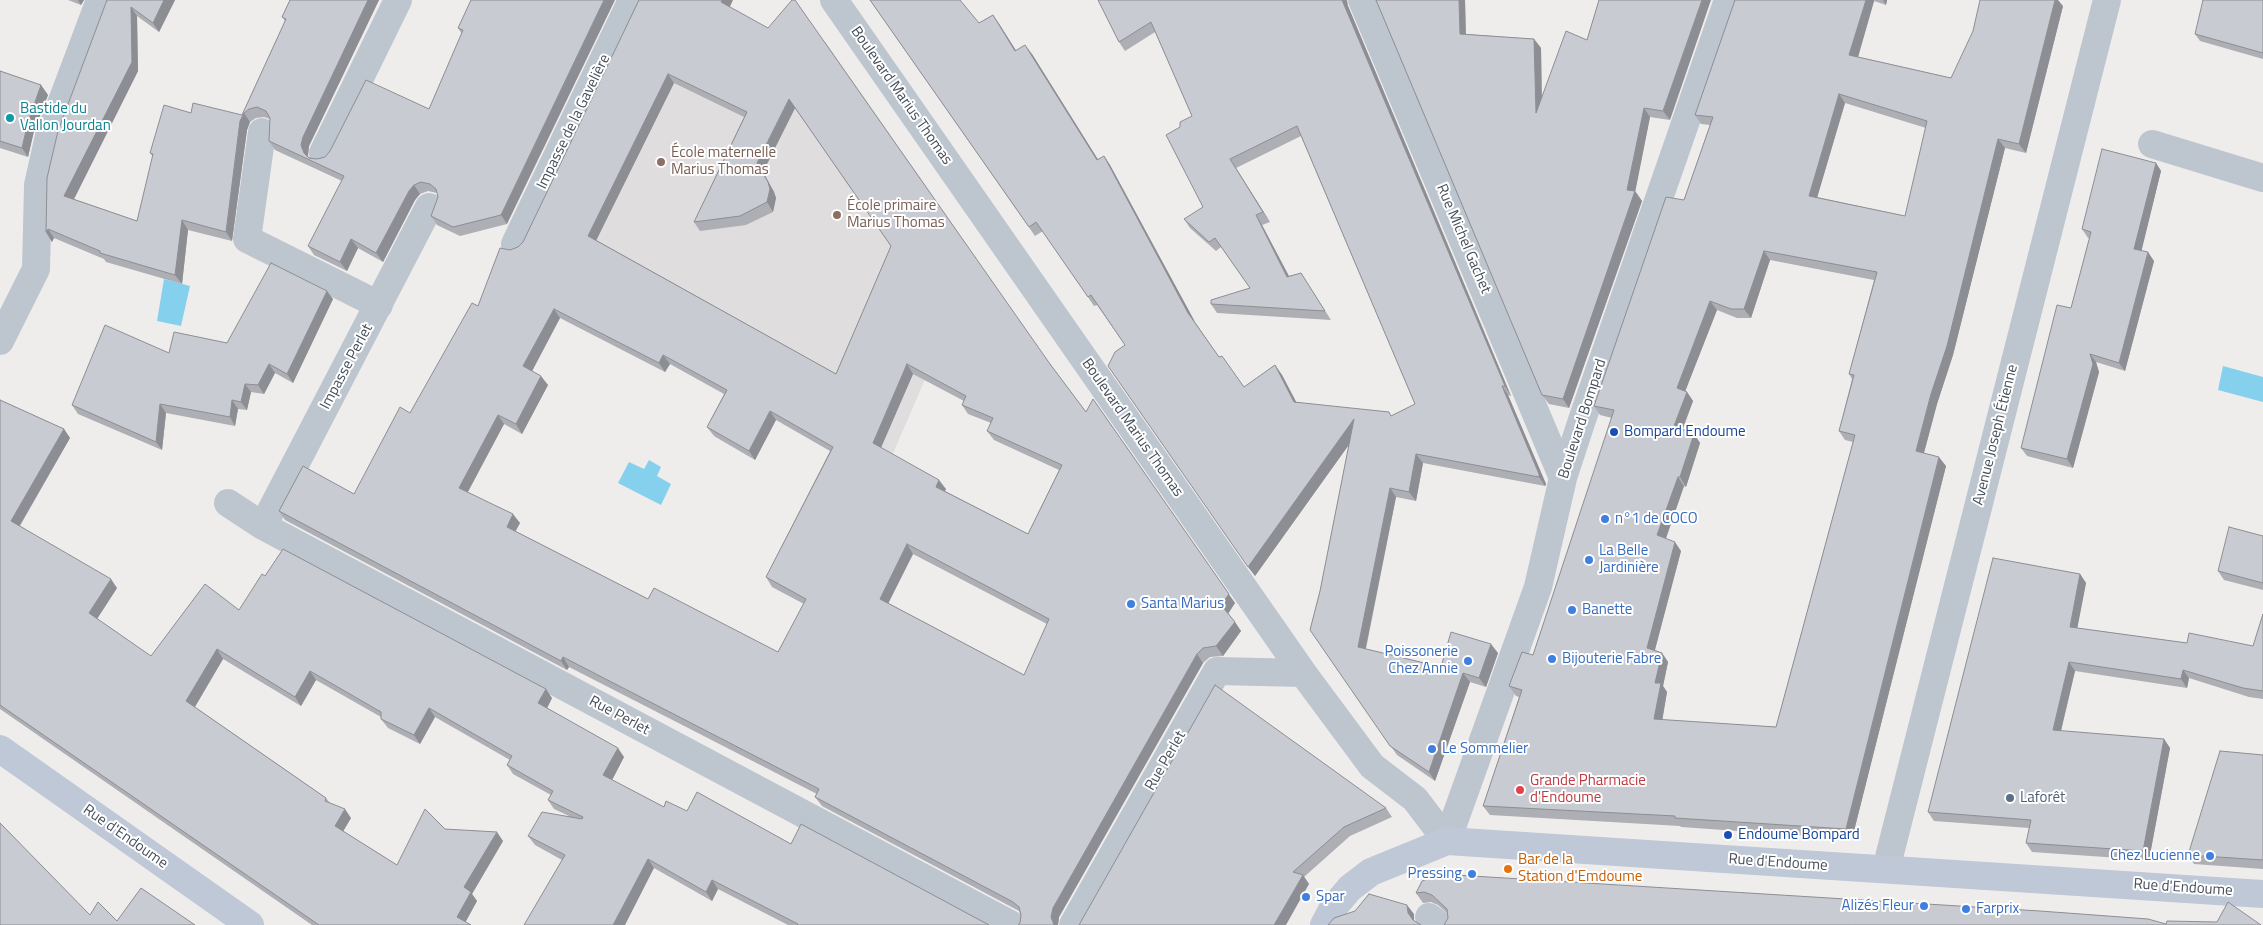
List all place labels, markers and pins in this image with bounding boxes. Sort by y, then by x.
place label: Bastide du Vallon Jourdan [20,100,111,135]
marker: Bastide du Vallon Jourdan [4,112,16,124]
place label: École maternelle Marius Thomas [671,144,776,179]
marker: École maternelle Marius Thomas [655,156,667,168]
place label: École primaire Marius Thomas [847,197,945,232]
marker: École primaire Marius Thomas [831,209,843,221]
place label: Bompard Endoume [1624,423,1746,441]
marker: Bompard Endoume [1608,426,1620,438]
place label: n°1 de COCO [1615,510,1698,528]
marker: n°1 de COCO [1599,513,1611,525]
place label: La Belle Jardinière [1599,542,1659,577]
marker: La Belle Jardinière [1583,554,1595,566]
place label: Santa Marius [1141,595,1224,613]
marker: Santa Marius [1125,598,1137,610]
place label: Banette [1582,601,1632,619]
marker: Banette [1566,604,1578,616]
place label: Poissonerie Chez Annie [1384,643,1458,678]
place label: Bijouterie Fabre [1562,650,1661,668]
marker: Bijouterie Fabre [1546,653,1558,665]
marker: Poissonerie Chez Annie [1462,655,1474,667]
place label: Le Sommelier [1442,740,1528,758]
marker: Le Sommelier [1426,743,1438,755]
place label: Grande Pharmacie d'Endoume [1530,772,1646,807]
marker: Grande Pharmacie d'Endoume [1514,784,1526,796]
place label: Laforêt [2020,789,2065,807]
marker: Laforêt [2004,792,2016,804]
place label: Endoume Bompard [1738,826,1860,844]
marker: Endoume Bompard [1722,829,1734,841]
place label: Chez Lucienne [2110,847,2200,865]
marker: Chez Lucienne [2204,850,2216,862]
place label: Bar de la Station d'Emdoume [1518,851,1642,886]
marker: Bar de la Station d'Emdoume [1502,863,1514,875]
place label: Pressing [1407,865,1462,883]
marker: Pressing [1466,868,1478,880]
place label: Spar [1316,888,1345,906]
marker: Spar [1300,891,1312,903]
place label: Alizés Fleur [1842,897,1914,915]
marker: Alizés Fleur [1918,900,1930,912]
place label: Farprix [1976,900,2019,918]
marker: Farprix [1960,903,1972,915]

